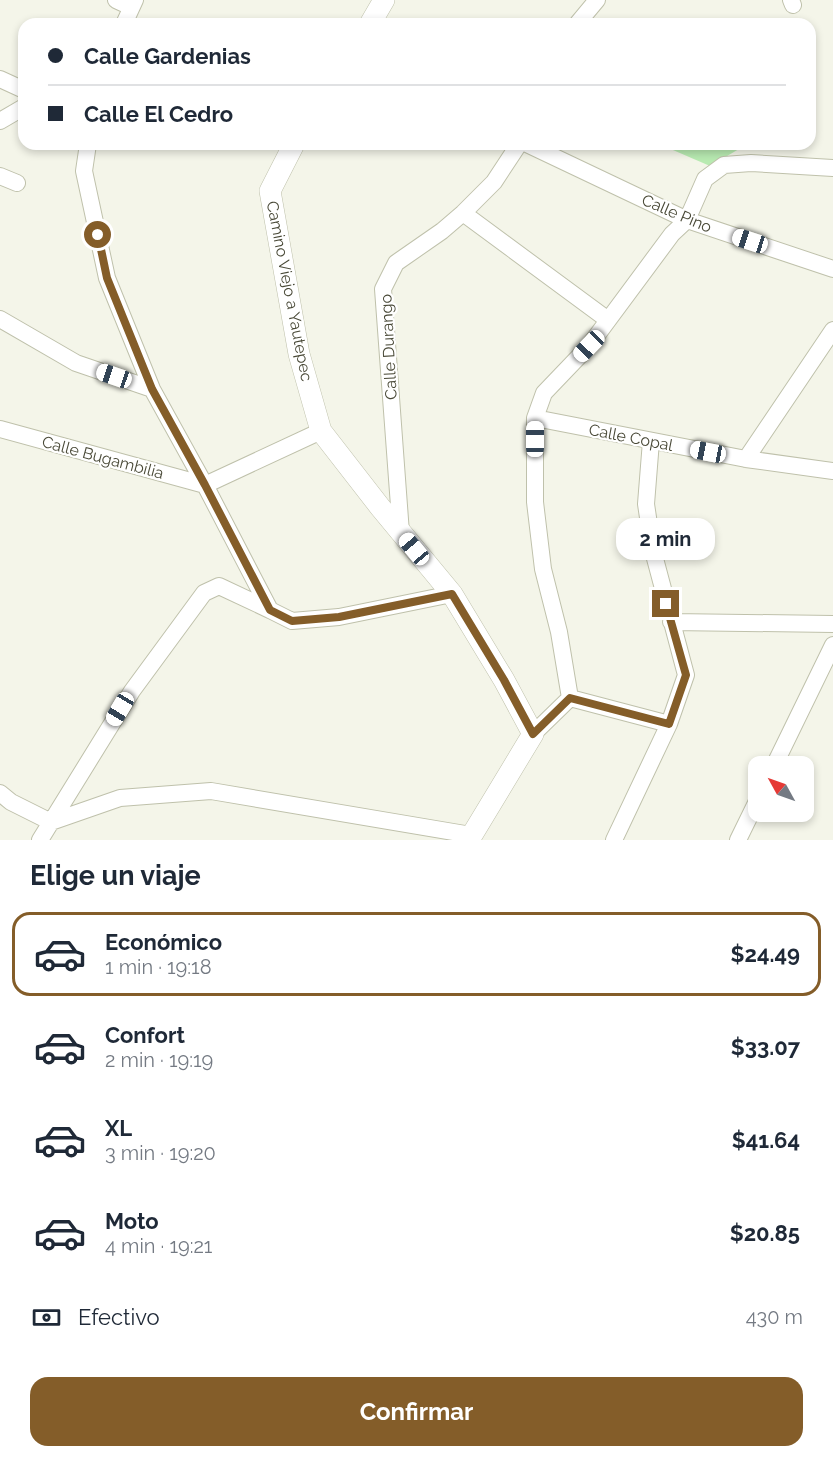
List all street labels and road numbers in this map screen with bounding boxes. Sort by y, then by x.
street label: Calle Pino [639,190,715,237]
street label: Camino Viejo a Yautepec [263,199,316,383]
street label: Calle Durango [376,294,401,400]
street label: Calle Copal [587,420,675,455]
street label: Calle Bugambilia [40,432,166,483]

